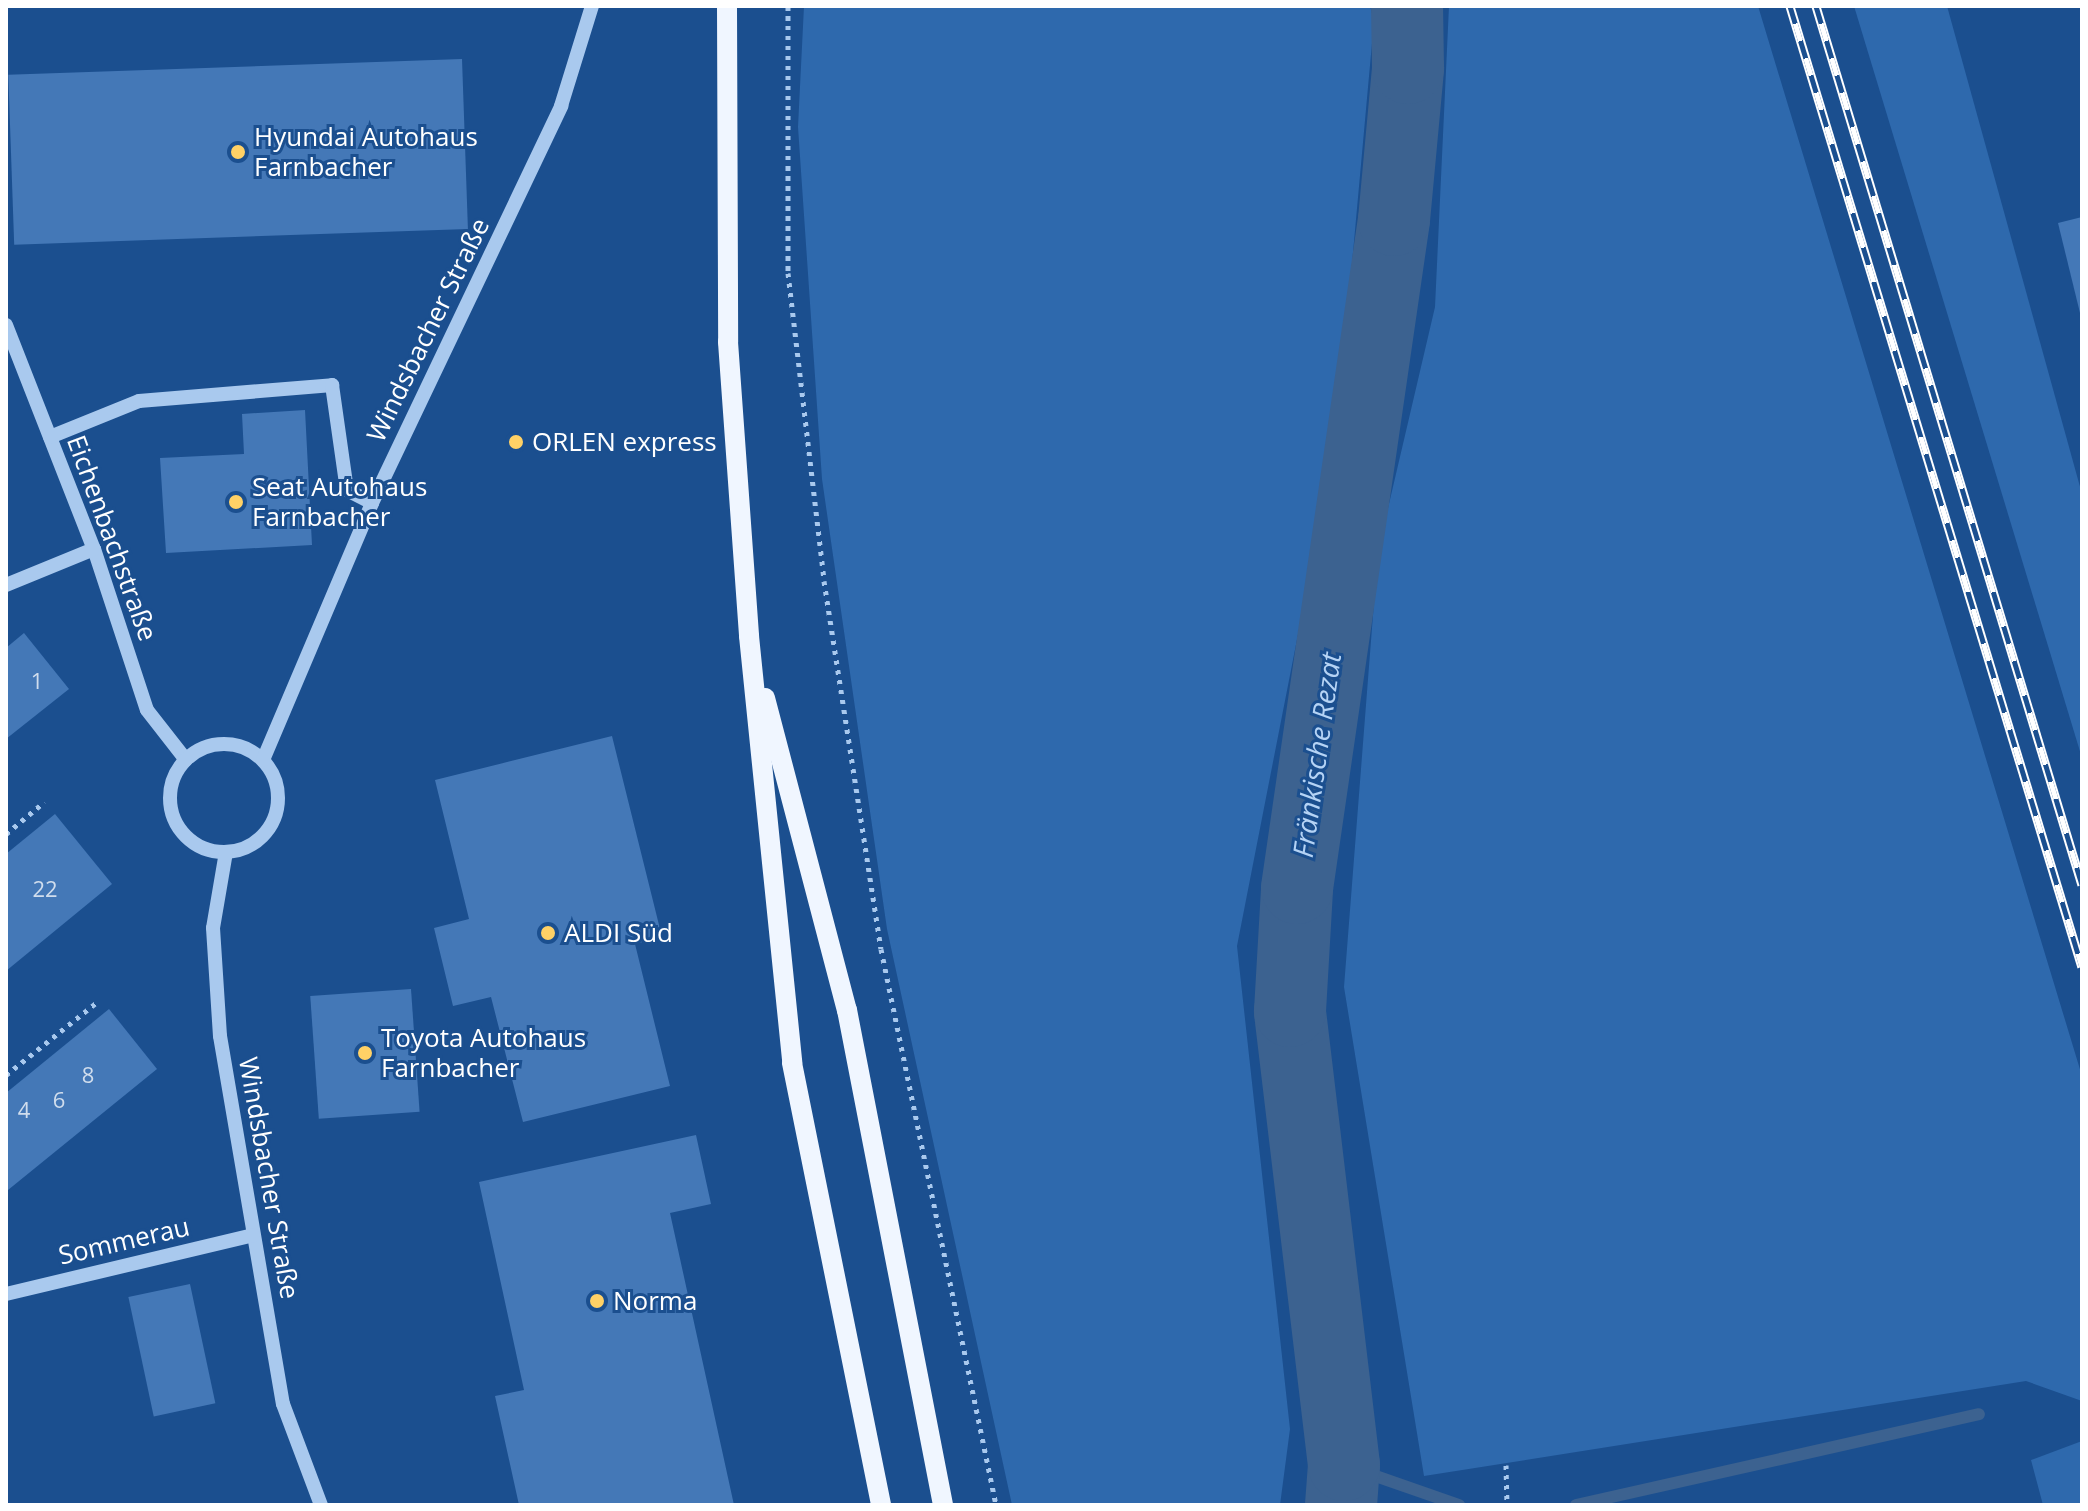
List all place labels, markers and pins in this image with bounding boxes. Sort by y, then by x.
place label: Hyundai Autohaus Farnbacher [254,121,478,182]
marker: Hyundai Autohaus Farnbacher [229,143,247,161]
place label: ORLEN express [532,426,717,458]
marker: ORLEN express [507,433,525,451]
place label: Seat Autohaus Farnbacher [252,471,427,532]
marker: Seat Autohaus Farnbacher [227,493,245,511]
place label: ALDI Süd [564,917,673,949]
marker: ALDI Süd [539,924,557,942]
place label: Toyota Autohaus Farnbacher [381,1022,586,1084]
marker: Toyota Autohaus Farnbacher [356,1044,374,1062]
place label: Norma [613,1285,697,1317]
marker: Norma [588,1292,606,1310]

